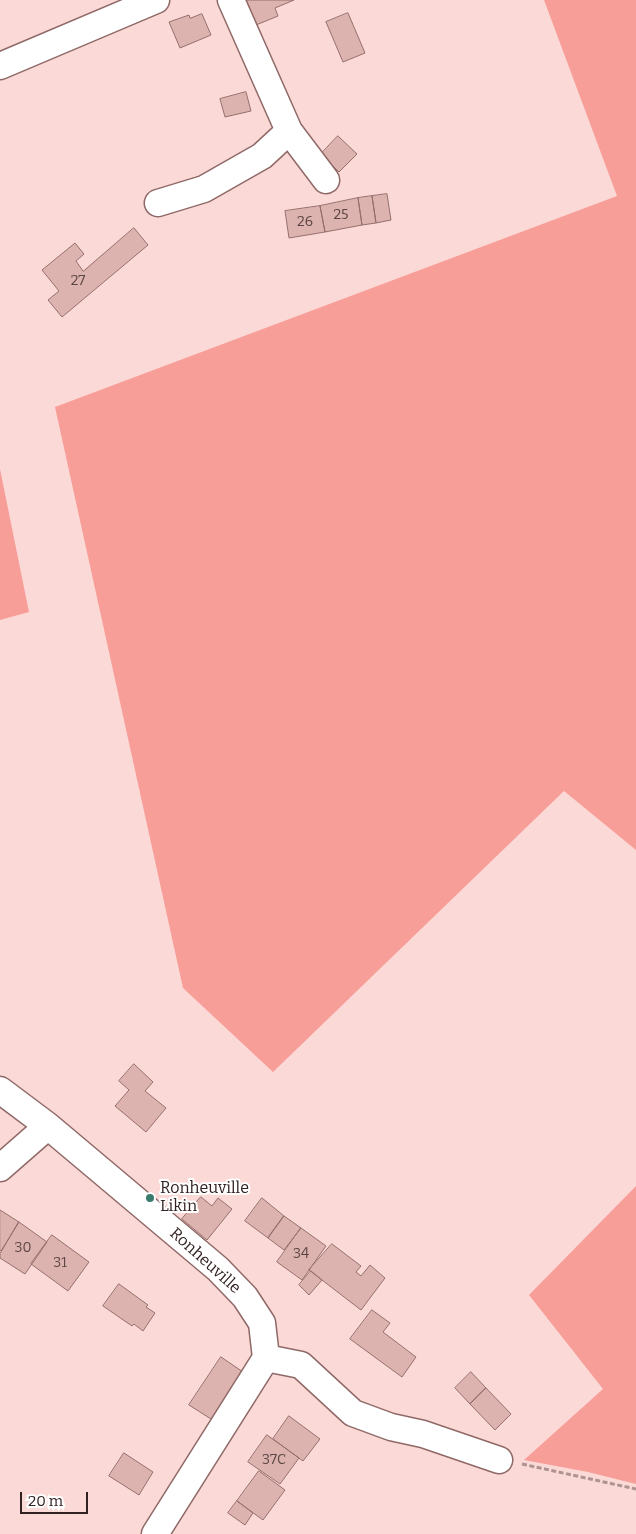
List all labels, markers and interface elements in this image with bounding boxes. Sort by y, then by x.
house number: 25 [333,207,349,223]
house number: 26 [297,214,313,230]
house number: 27 [71,273,85,289]
place label: Ronheuville Likin [160,1179,249,1217]
marker: Ronheuville Likin [144,1192,156,1204]
street label: Ronheuville [166,1224,244,1298]
house number: 30 [15,1240,31,1256]
house number: 34 [293,1246,309,1262]
house number: 31 [53,1255,67,1271]
house number: 37C [262,1452,286,1468]
scale bar [22,1482,90,1514]
text: 20 m [28,1492,63,1510]

